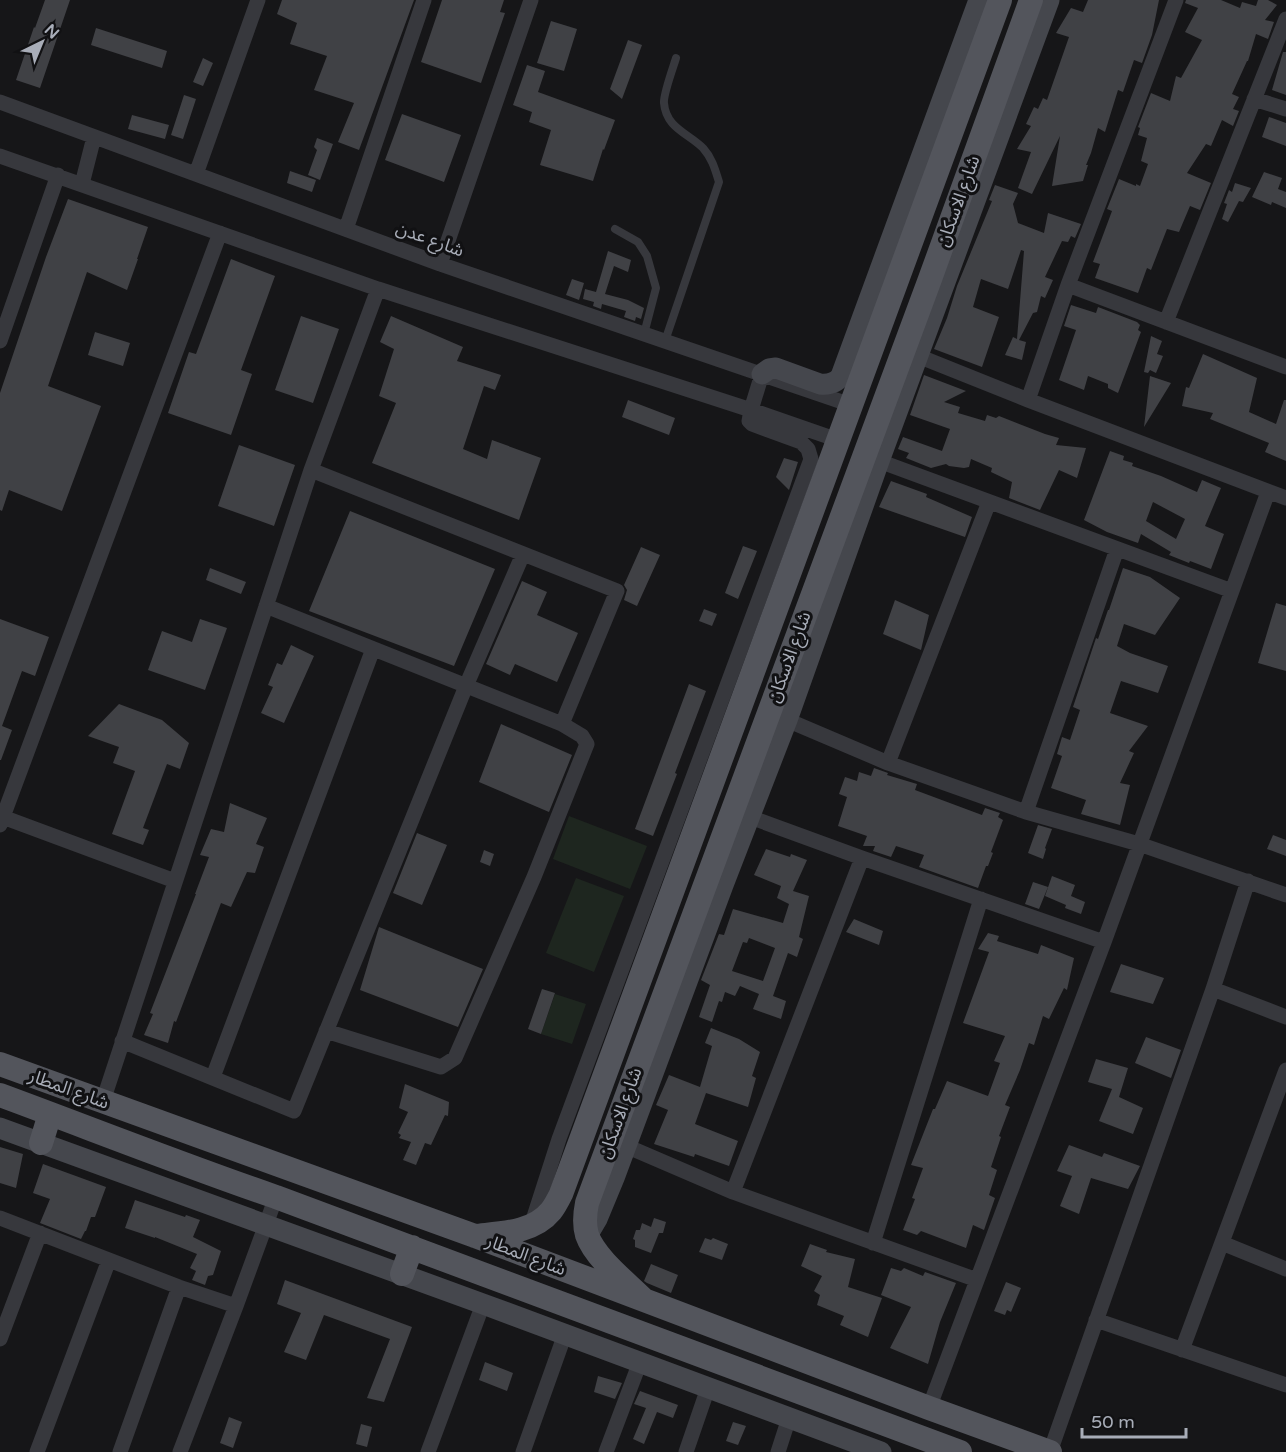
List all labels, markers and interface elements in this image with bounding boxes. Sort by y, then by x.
north arrow [12,12,72,72]
text: N [40,20,63,43]
street label: شارع الاسكان [931,152,987,251]
street label: شارع عدن [392,217,467,264]
street label: شارع الاسكان [762,608,818,707]
street label: شارع المطار [24,1064,112,1116]
street label: شارع الاسكان [593,1064,649,1163]
street label: شارع المطار [481,1229,569,1283]
scale bar [1082,1401,1186,1439]
text: 50 m [1091,1411,1135,1433]

